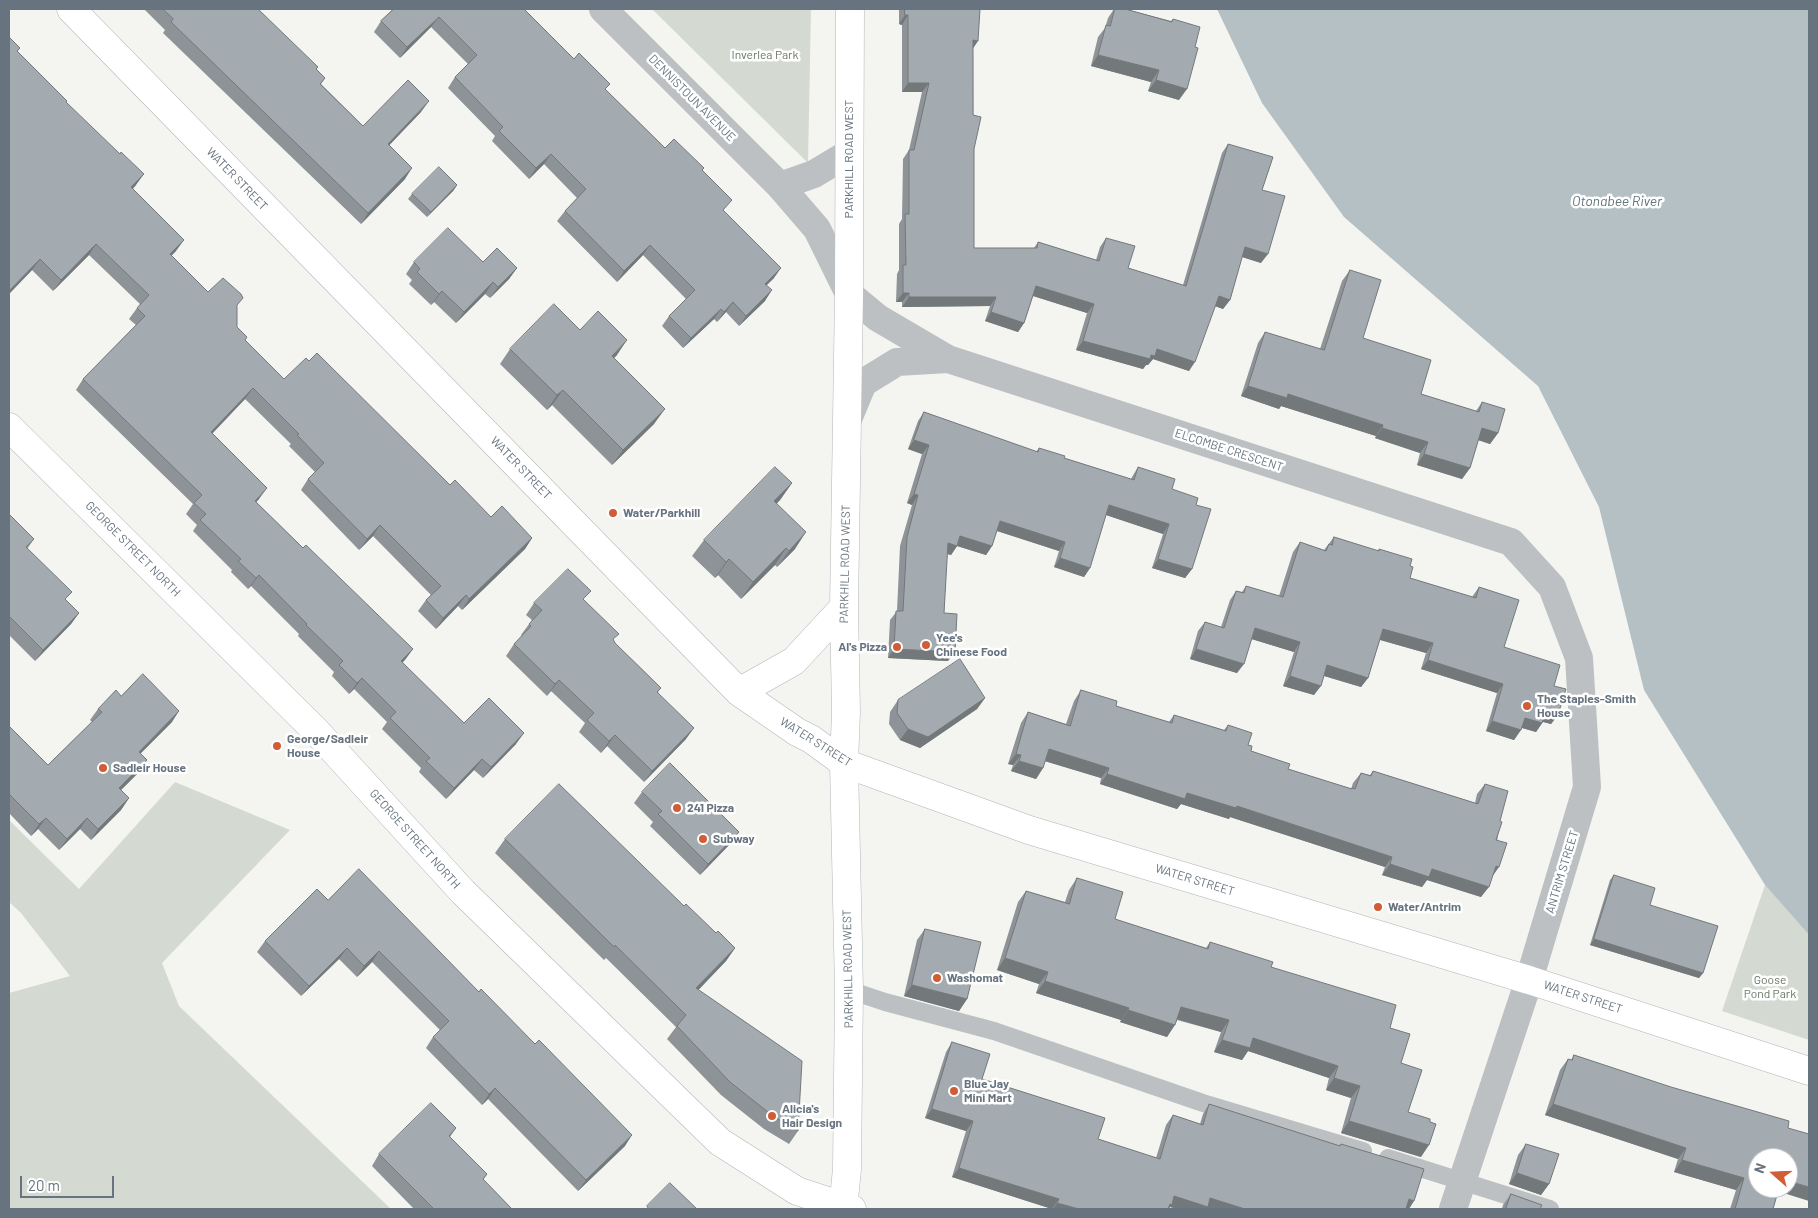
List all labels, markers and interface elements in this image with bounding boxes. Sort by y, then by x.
park label: Inverlea Park [732,48,798,62]
street label: DENNISTOUN AVENUE [646,52,738,144]
street label: PARKHILL ROAD WEST [842,100,856,218]
street label: WATER STREET [203,144,271,214]
water label: Otonabee River [1572,193,1662,209]
street label: ELCOMBE CRESCENT [1173,426,1285,474]
street label: WATER STREET [487,433,555,503]
street label: GEORGE STREET NORTH [82,498,184,600]
street label: PARKHILL ROAD WEST [837,504,853,624]
place label: Water/Parkhill [623,506,700,520]
marker: Water/Parkhill [607,507,619,519]
place label: Yee's Chinese Food [936,631,1007,659]
marker: Yee's Chinese Food [920,639,932,651]
place label: Al's Pizza [838,640,887,654]
marker: Al's Pizza [891,641,903,653]
place label: The Staples-Smith House [1537,692,1636,720]
marker: The Staples-Smith House [1521,700,1533,712]
street label: WATER STREET [777,714,855,770]
place label: George/Sadleir House [287,732,368,760]
marker: George/Sadleir House [271,740,283,752]
place label: Sadleir House [113,761,186,775]
marker: Sadleir House [97,762,109,774]
street label: GEORGE STREET NORTH [367,786,463,892]
place label: 241 Pizza [687,801,734,815]
marker: 241 Pizza [671,802,683,814]
street label: ANTRIM STREET [1543,829,1581,915]
place label: Subway [713,832,754,846]
marker: Subway [697,833,709,845]
street label: WATER STREET [1154,861,1236,899]
place label: Water/Antrim [1388,900,1461,914]
marker: Water/Antrim [1372,901,1384,913]
street label: PARKHILL ROAD WEST [840,909,856,1029]
place label: Washomat [947,971,1003,985]
marker: Washomat [931,972,943,984]
park label: Goose Pond Park [1744,973,1796,1001]
street label: WATER STREET [1542,977,1624,1017]
place label: Blue Jay Mini Mart [964,1077,1012,1105]
marker: Blue Jay Mini Mart [948,1085,960,1097]
place label: Alicia's Hair Design [782,1102,842,1130]
marker: Alicia's Hair Design [766,1110,778,1122]
north arrow [1748,1148,1798,1198]
text: N [1750,1161,1769,1175]
scale bar [22,1166,116,1198]
text: 20 m [28,1176,60,1194]

